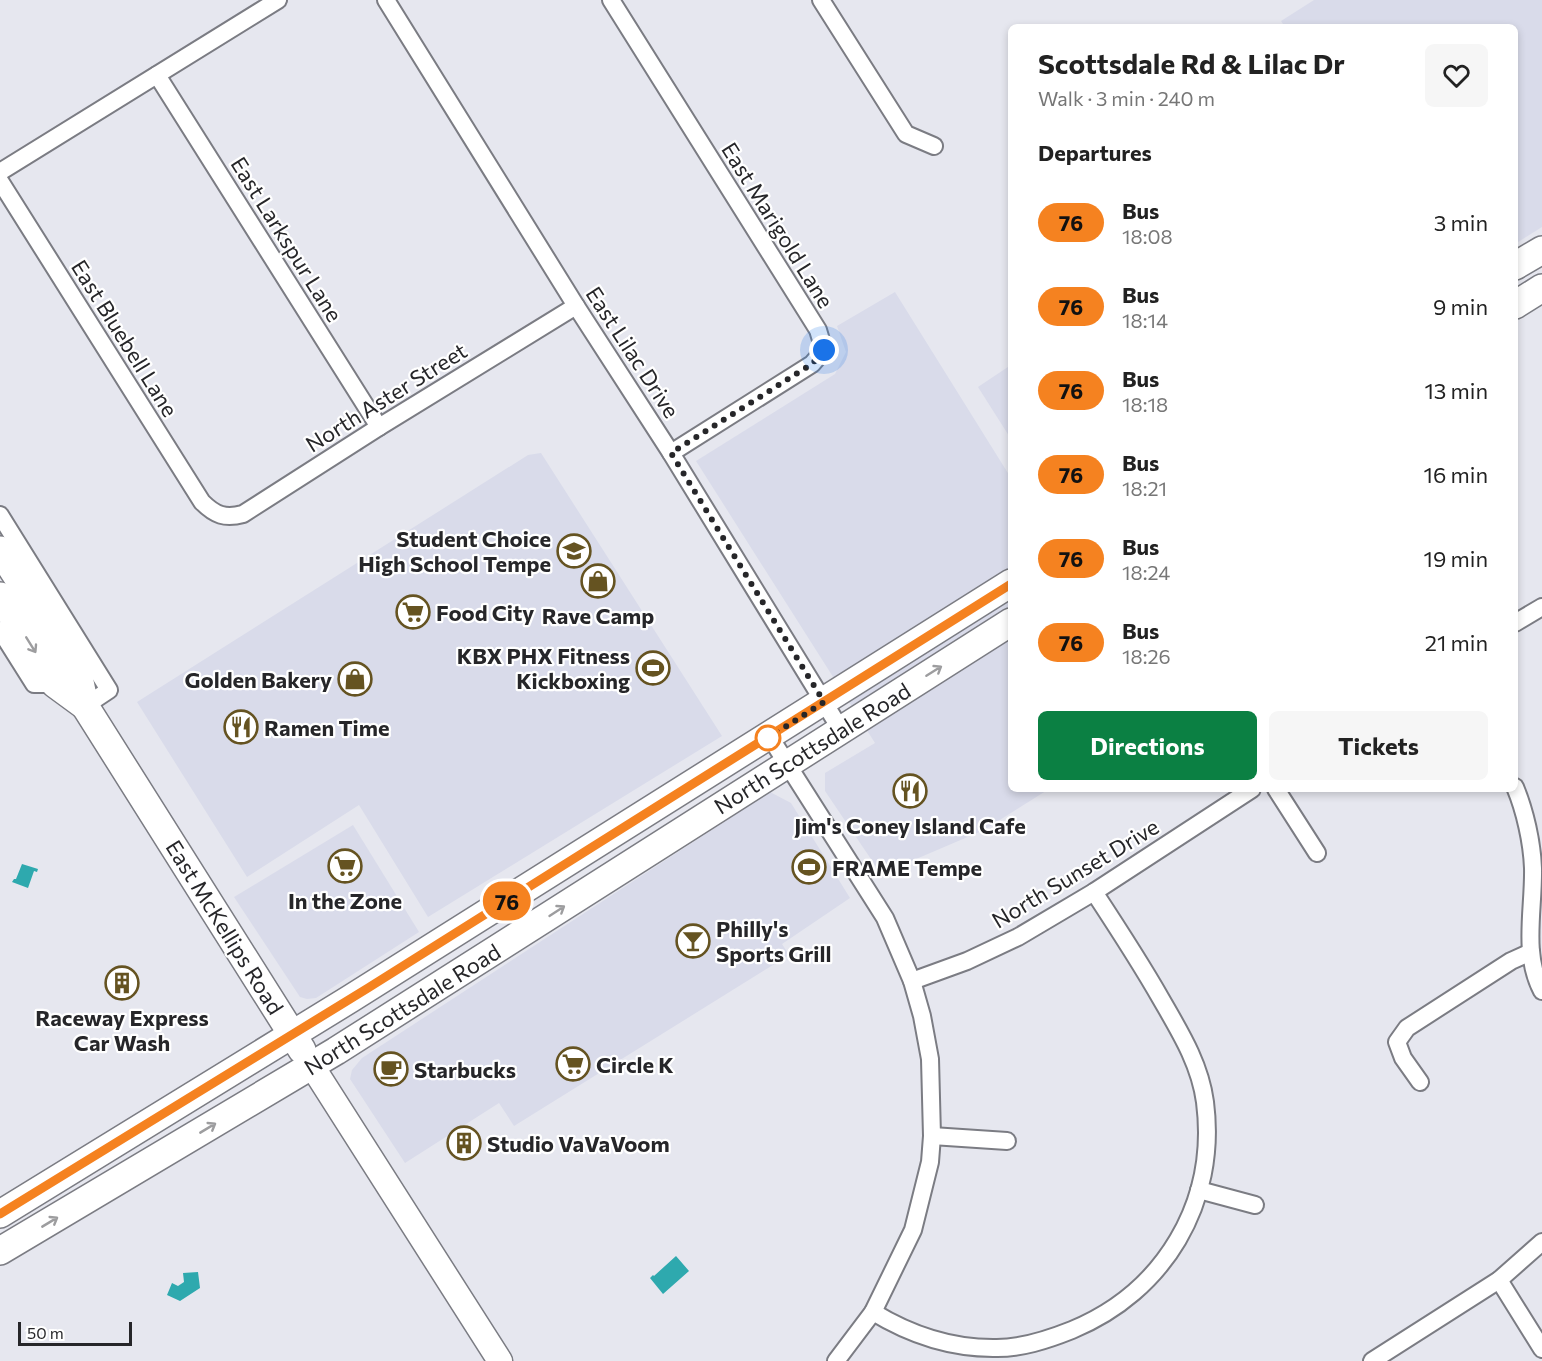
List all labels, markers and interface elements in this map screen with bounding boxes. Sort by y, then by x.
button: heart [1425,44,1488,107]
text: Scottsdale Rd & Lilac Dr [1038,46,1345,80]
text: Walk · 3 min · 240 m [1038,86,1215,110]
street label: East Marigold Lane [716,137,840,313]
text: Departures [1038,139,1152,166]
street label: East Larkspur Lane [225,152,349,326]
text: Bus [1122,197,1159,224]
text: 3 min [1434,209,1488,236]
text: 76 [1059,210,1083,235]
text: 18:08 [1122,224,1173,248]
street label: East Bluebell Lane [66,255,184,421]
street label: East Lilac Drive [580,281,686,423]
text: Bus [1122,281,1159,308]
text: 9 min [1433,293,1488,320]
text: 76 [1059,294,1083,319]
text: 18:14 [1122,308,1168,332]
your location [809,335,839,365]
street label: North Aster Street [300,336,472,458]
text: Bus [1122,365,1159,392]
text: 13 min [1424,377,1488,404]
text: 76 [1059,378,1083,403]
text: 18:18 [1122,392,1168,416]
text: Bus [1122,449,1159,476]
text: 16 min [1424,461,1488,488]
text: 76 [1059,462,1083,487]
text: 18:21 [1122,476,1167,500]
place label: Student Choice High School Tempe [358,525,551,577]
school or university icon: Student Choice High School Tempe [556,533,592,569]
text: Bus [1122,533,1159,560]
text: 19 min [1424,545,1488,572]
text: 76 [1059,546,1083,571]
text: 18:24 [1122,560,1170,584]
shop icon: Rave Camp [580,563,616,599]
supermarket icon: Food City [395,594,431,630]
place label: Food City [436,599,534,626]
place label: Rave Camp [542,602,654,629]
text: Bus [1122,617,1159,644]
text: 21 min [1425,629,1488,656]
text: 76 [1059,630,1083,655]
one-way arrow [25,636,37,653]
place label: KBX PHX Fitness Kickboxing [457,642,630,694]
text: 18:26 [1122,644,1171,668]
sports icon: KBX PHX Fitness Kickboxing [635,650,671,686]
shop icon: Golden Bakery [337,661,373,697]
one-way arrow [925,664,942,676]
place label: Golden Bakery [184,666,332,693]
street label: North Scottsdale Road [709,677,915,819]
restaurant icon: Ramen Time [223,709,259,745]
button: Directions [1038,711,1257,780]
button: Tickets [1269,711,1488,780]
place label: Ramen Time [264,714,389,741]
unlabelled marker [755,725,781,751]
restaurant icon: Jim's Coney Island Cafe [892,773,928,809]
place label: Jim's Coney Island Cafe [794,812,1026,839]
street label: North Sunset Drive [987,812,1163,934]
street label: East McKellips Road [160,835,290,1019]
supermarket icon: In the Zone [327,848,363,884]
sports icon: FRAME Tempe [791,849,827,885]
place label: FRAME Tempe [832,854,982,881]
line badge: 76 [480,882,534,920]
place label: In the Zone [288,887,402,914]
text: 76 [495,889,519,914]
one-way arrow [548,904,565,917]
place label: Philly's Sports Grill [716,915,831,967]
bar icon: Philly's Sports Grill [675,923,711,959]
street label: North Scottsdale Road [299,938,505,1080]
building icon: Raceway Express Car Wash [104,965,140,1001]
place label: Raceway Express Car Wash [35,1004,209,1056]
supermarket icon: Circle K [555,1046,591,1082]
cafe icon: Starbucks [373,1051,409,1087]
place label: Circle K [596,1051,674,1078]
place label: Starbucks [414,1056,516,1083]
one-way arrow [199,1122,216,1134]
building icon: Studio VaVaVoom [446,1125,482,1161]
place label: Studio VaVaVoom [487,1130,670,1157]
one-way arrow [41,1215,58,1227]
scale bar [18,1319,132,1346]
text: 50 m [27,1323,64,1342]

